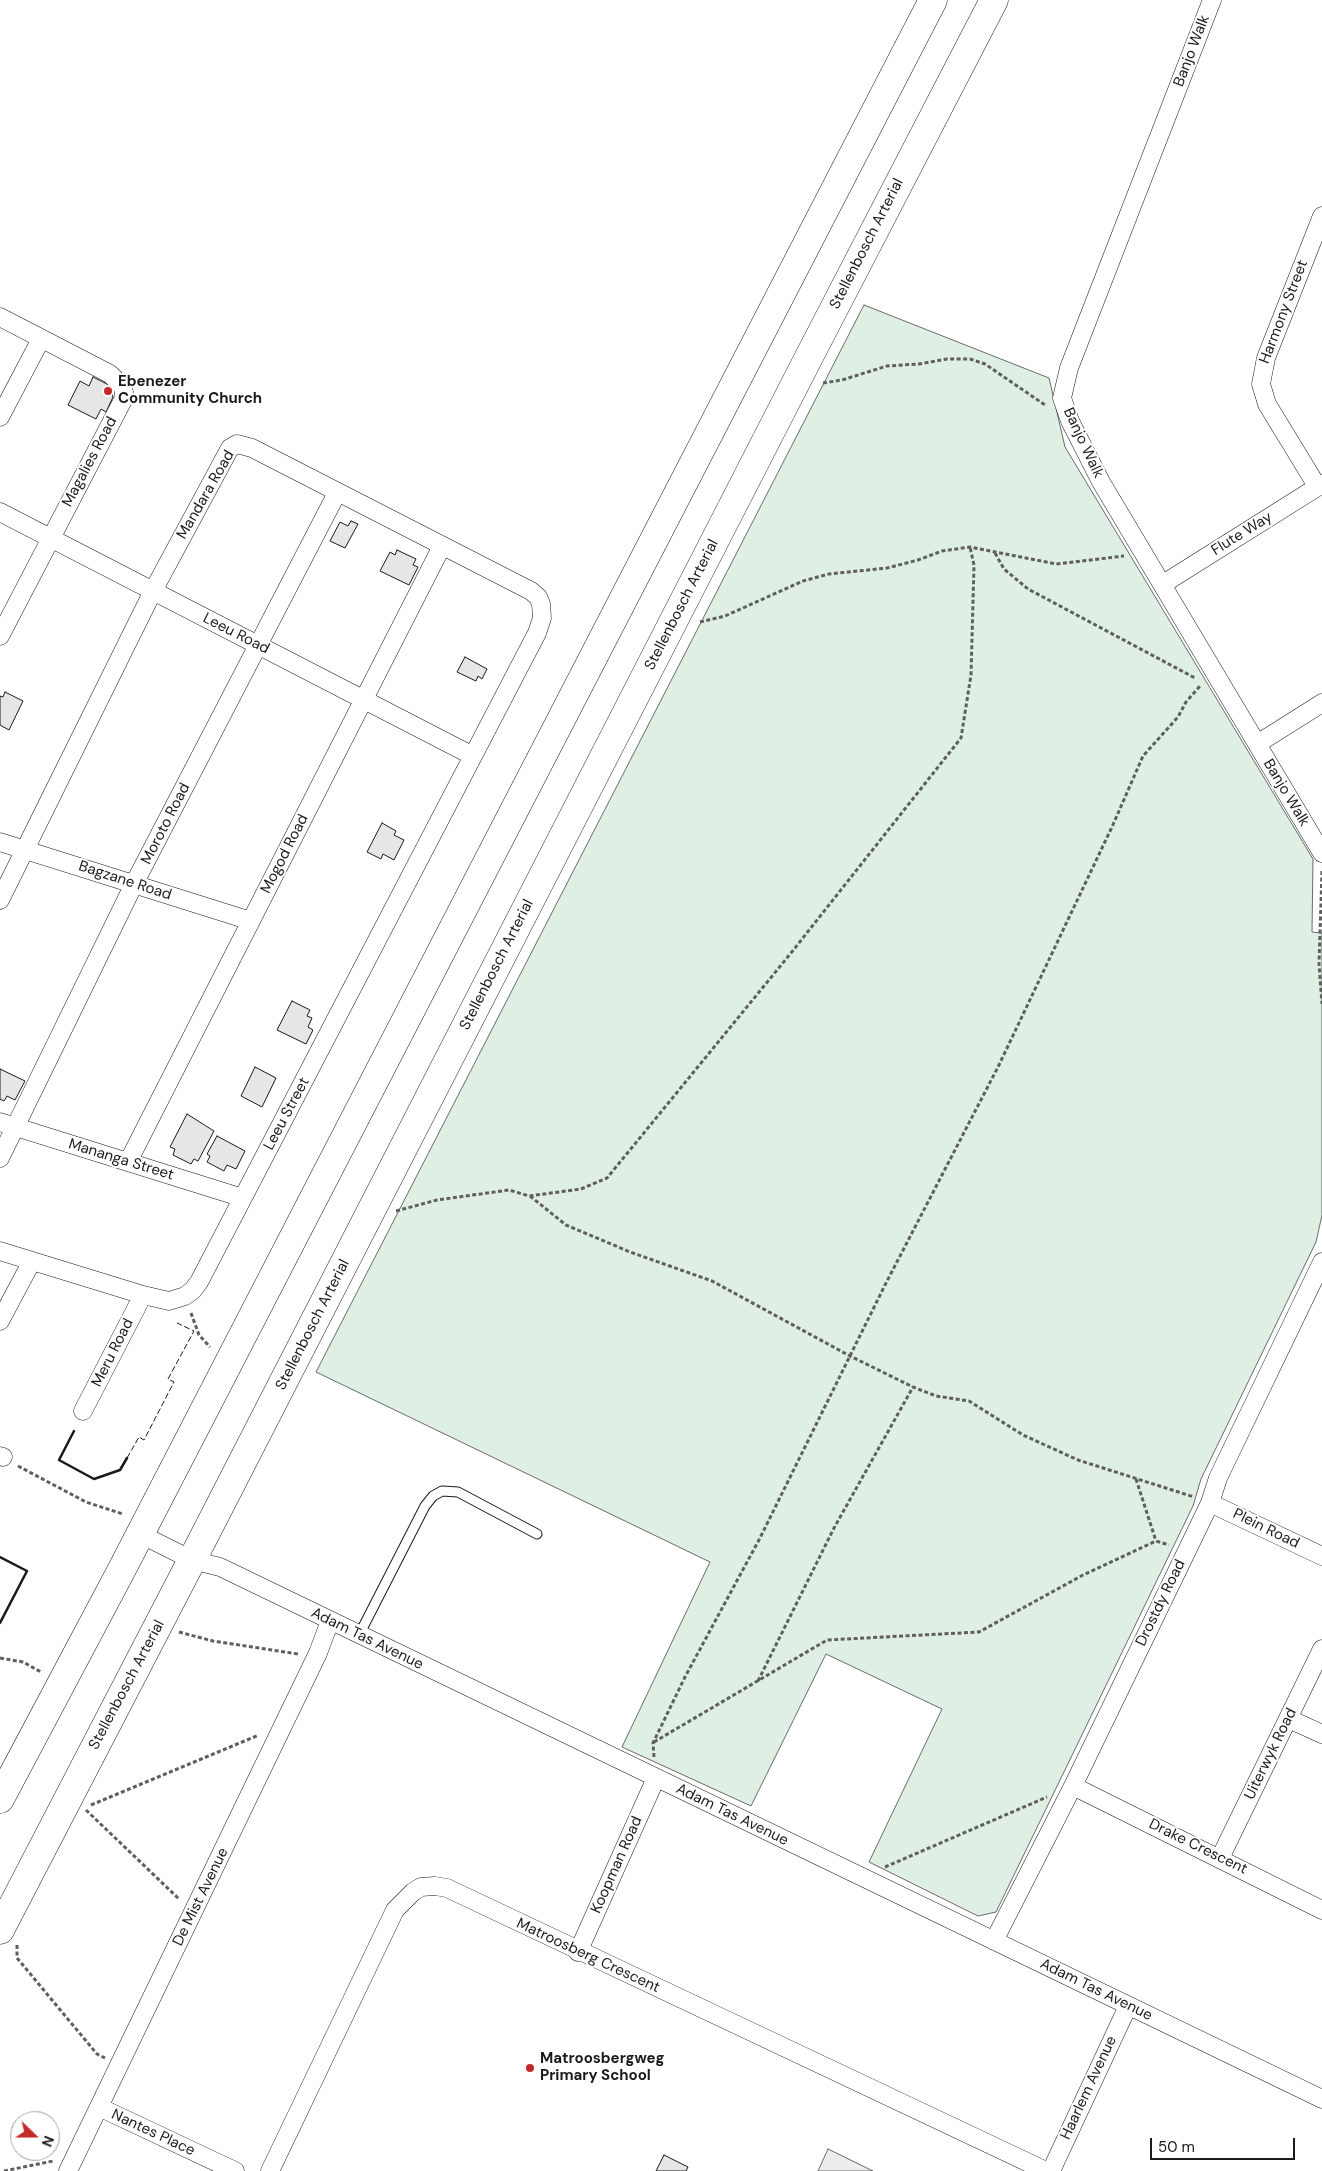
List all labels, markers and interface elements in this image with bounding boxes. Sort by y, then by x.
street label: Banjo Walk [1170,13,1214,89]
street label: Stellenbosch Arterial [826,176,908,312]
street label: Harmony Street [1256,258,1312,366]
place label: Ebenezer Community Church [118,373,262,408]
marker: Ebenezer Community Church [102,385,114,397]
street label: Banjo Walk [1059,405,1107,481]
street label: Magalies Road [59,414,121,510]
street label: Mandara Road [173,447,239,543]
street label: Flute Way [1208,508,1276,560]
street label: Stellenbosch Arterial [641,537,723,673]
street label: Leeu Road [200,610,272,658]
street label: Banjo Walk [1259,756,1313,830]
street label: Moroto Road [138,780,194,868]
street label: Mogod Road [257,811,313,897]
street label: Bagzane Road [76,858,174,904]
street label: Stellenbosch Arterial [456,897,538,1033]
street label: Leeu Street [260,1075,314,1153]
street label: Mananga Street [66,1135,176,1185]
street label: Stellenbosch Arterial [272,1257,354,1393]
street label: Meru Road [88,1316,138,1390]
street label: Plein Road [1230,1505,1302,1553]
street label: Drostdy Road [1132,1557,1190,1649]
street label: Adam Tas Avenue [308,1604,426,1674]
street label: Stellenbosch Arterial [85,1617,169,1753]
street label: Uiterwyk Road [1241,1705,1301,1803]
street label: Adam Tas Avenue [673,1780,791,1850]
street label: Koopman Road [588,1814,646,1916]
street label: Drake Crescent [1146,1815,1250,1879]
street label: De Mist Avenue [169,1845,233,1949]
street label: Matroosberg Crescent [513,1915,663,1997]
street label: Adam Tas Avenue [1037,1955,1155,2025]
street label: Haarlem Avenue [1057,2033,1121,2143]
place label: Matroosbergweg Primary School [540,2050,664,2085]
marker: Matroosbergweg Primary School [524,2062,536,2074]
street label: Nantes Place [108,2106,198,2160]
north arrow [10,2111,60,2161]
scale bar [1152,2128,1297,2160]
text: N [38,2133,58,2149]
text: 50 m [1158,2137,1195,2157]

